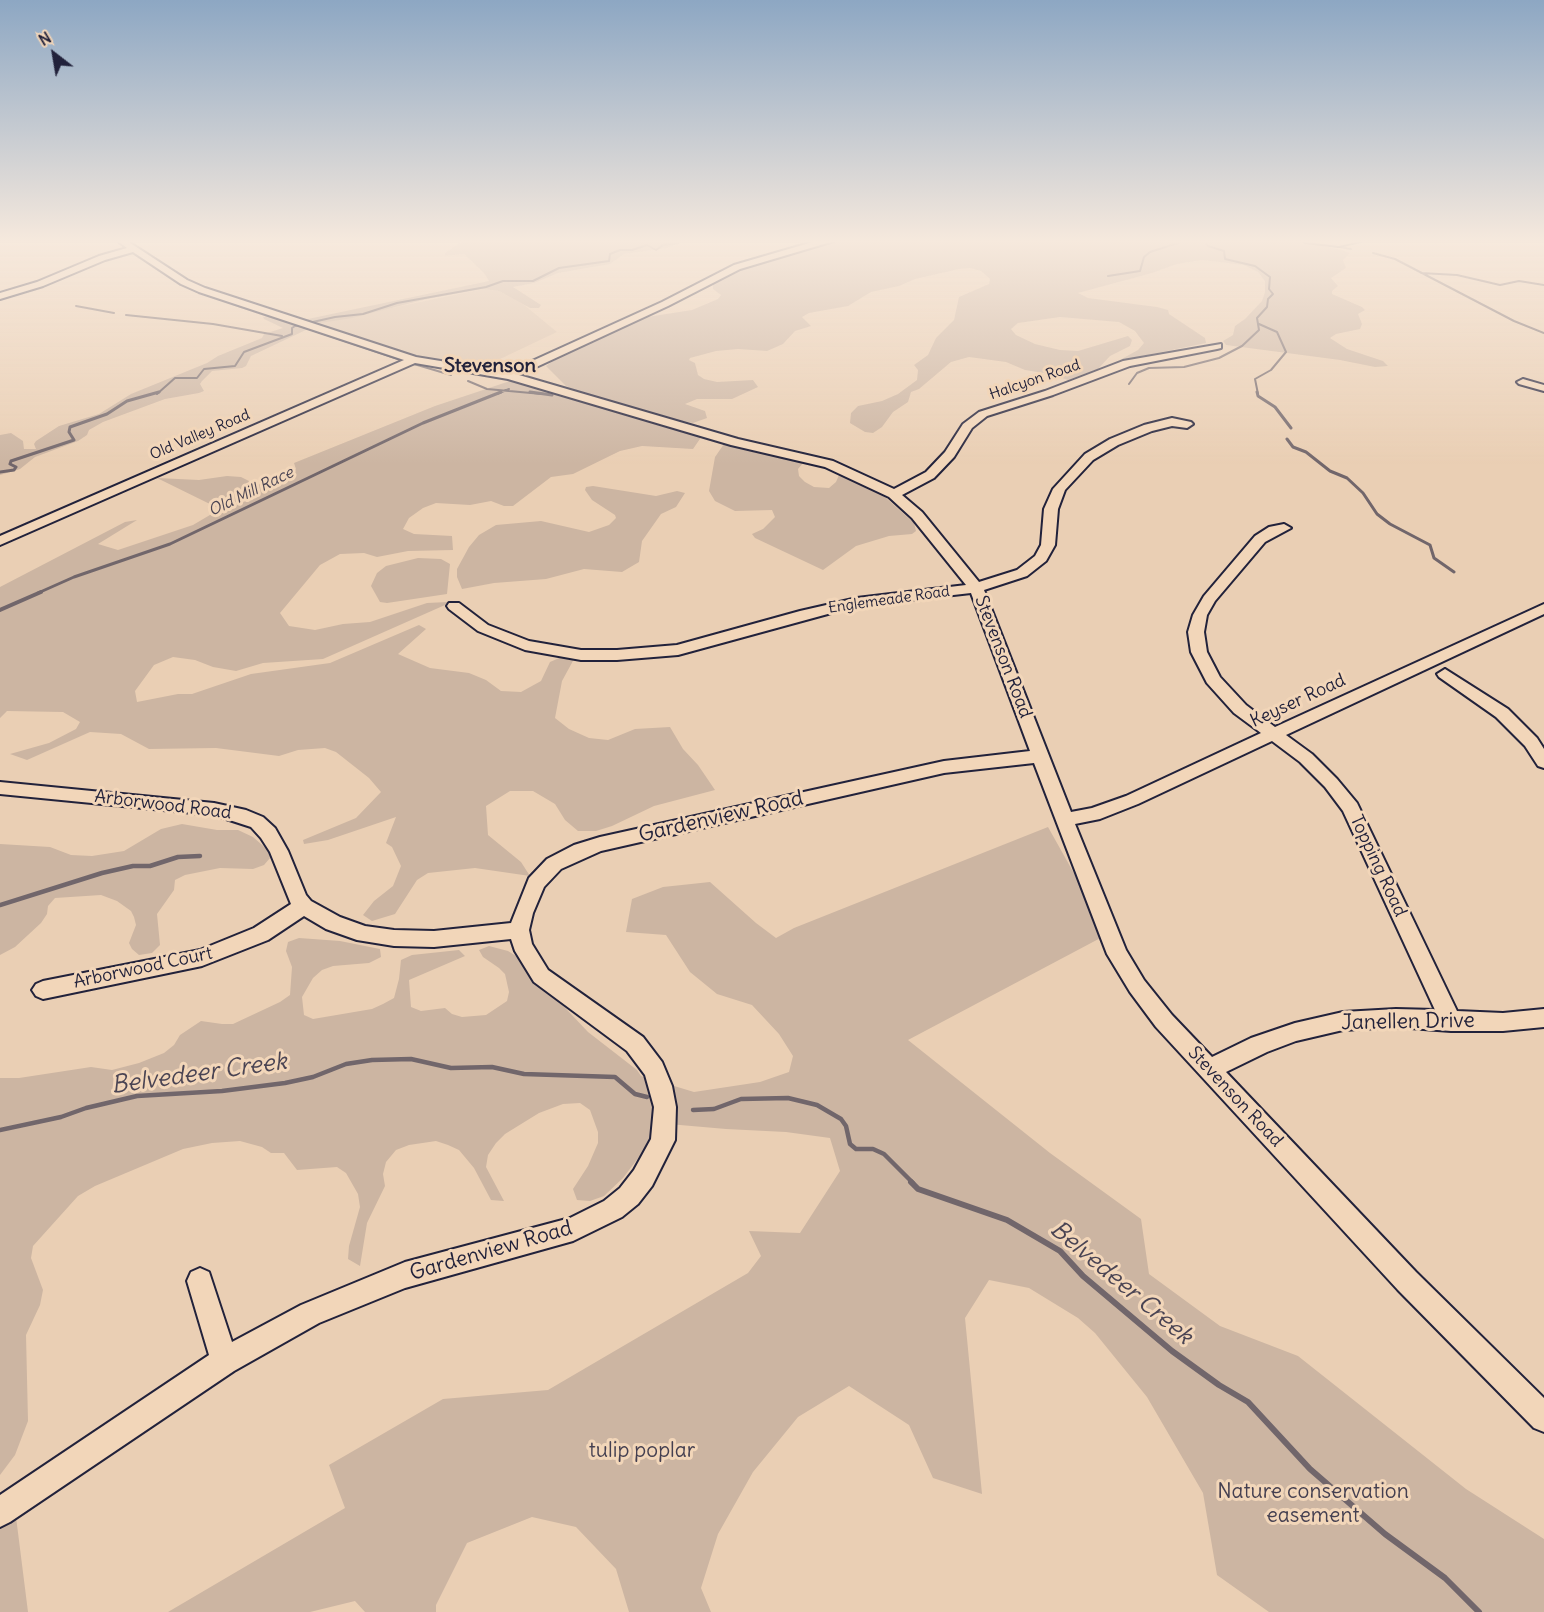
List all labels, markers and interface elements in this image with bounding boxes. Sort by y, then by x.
north arrow [24,24,84,84]
text: N [35,27,55,50]
district label: Stevenson [444,354,536,378]
street label: Halcyon Road [987,356,1083,404]
street label: Old Valley Road [147,406,253,464]
water label: Old Mill Race [205,463,297,521]
street label: Englemeade Road [827,583,951,617]
street label: Stevenson Road [970,593,1036,721]
street label: Keyser Road [1247,670,1349,732]
street label: Arborwood Road [93,786,233,824]
street label: Gardenview Road [636,786,806,848]
street label: Topping Road [1345,812,1411,920]
street label: Arborwood Court [72,943,214,993]
street label: Janellen Drive [1341,1008,1475,1036]
street label: Stevenson Road [1183,1042,1287,1152]
water label: Belvedeer Creek [109,1047,289,1101]
water label: Belvedeer Creek [1044,1215,1198,1351]
street label: Gardenview Road [407,1216,575,1286]
park label: tulip poplar [589,1438,695,1464]
park label: Nature conservation easement [1217,1479,1409,1529]

